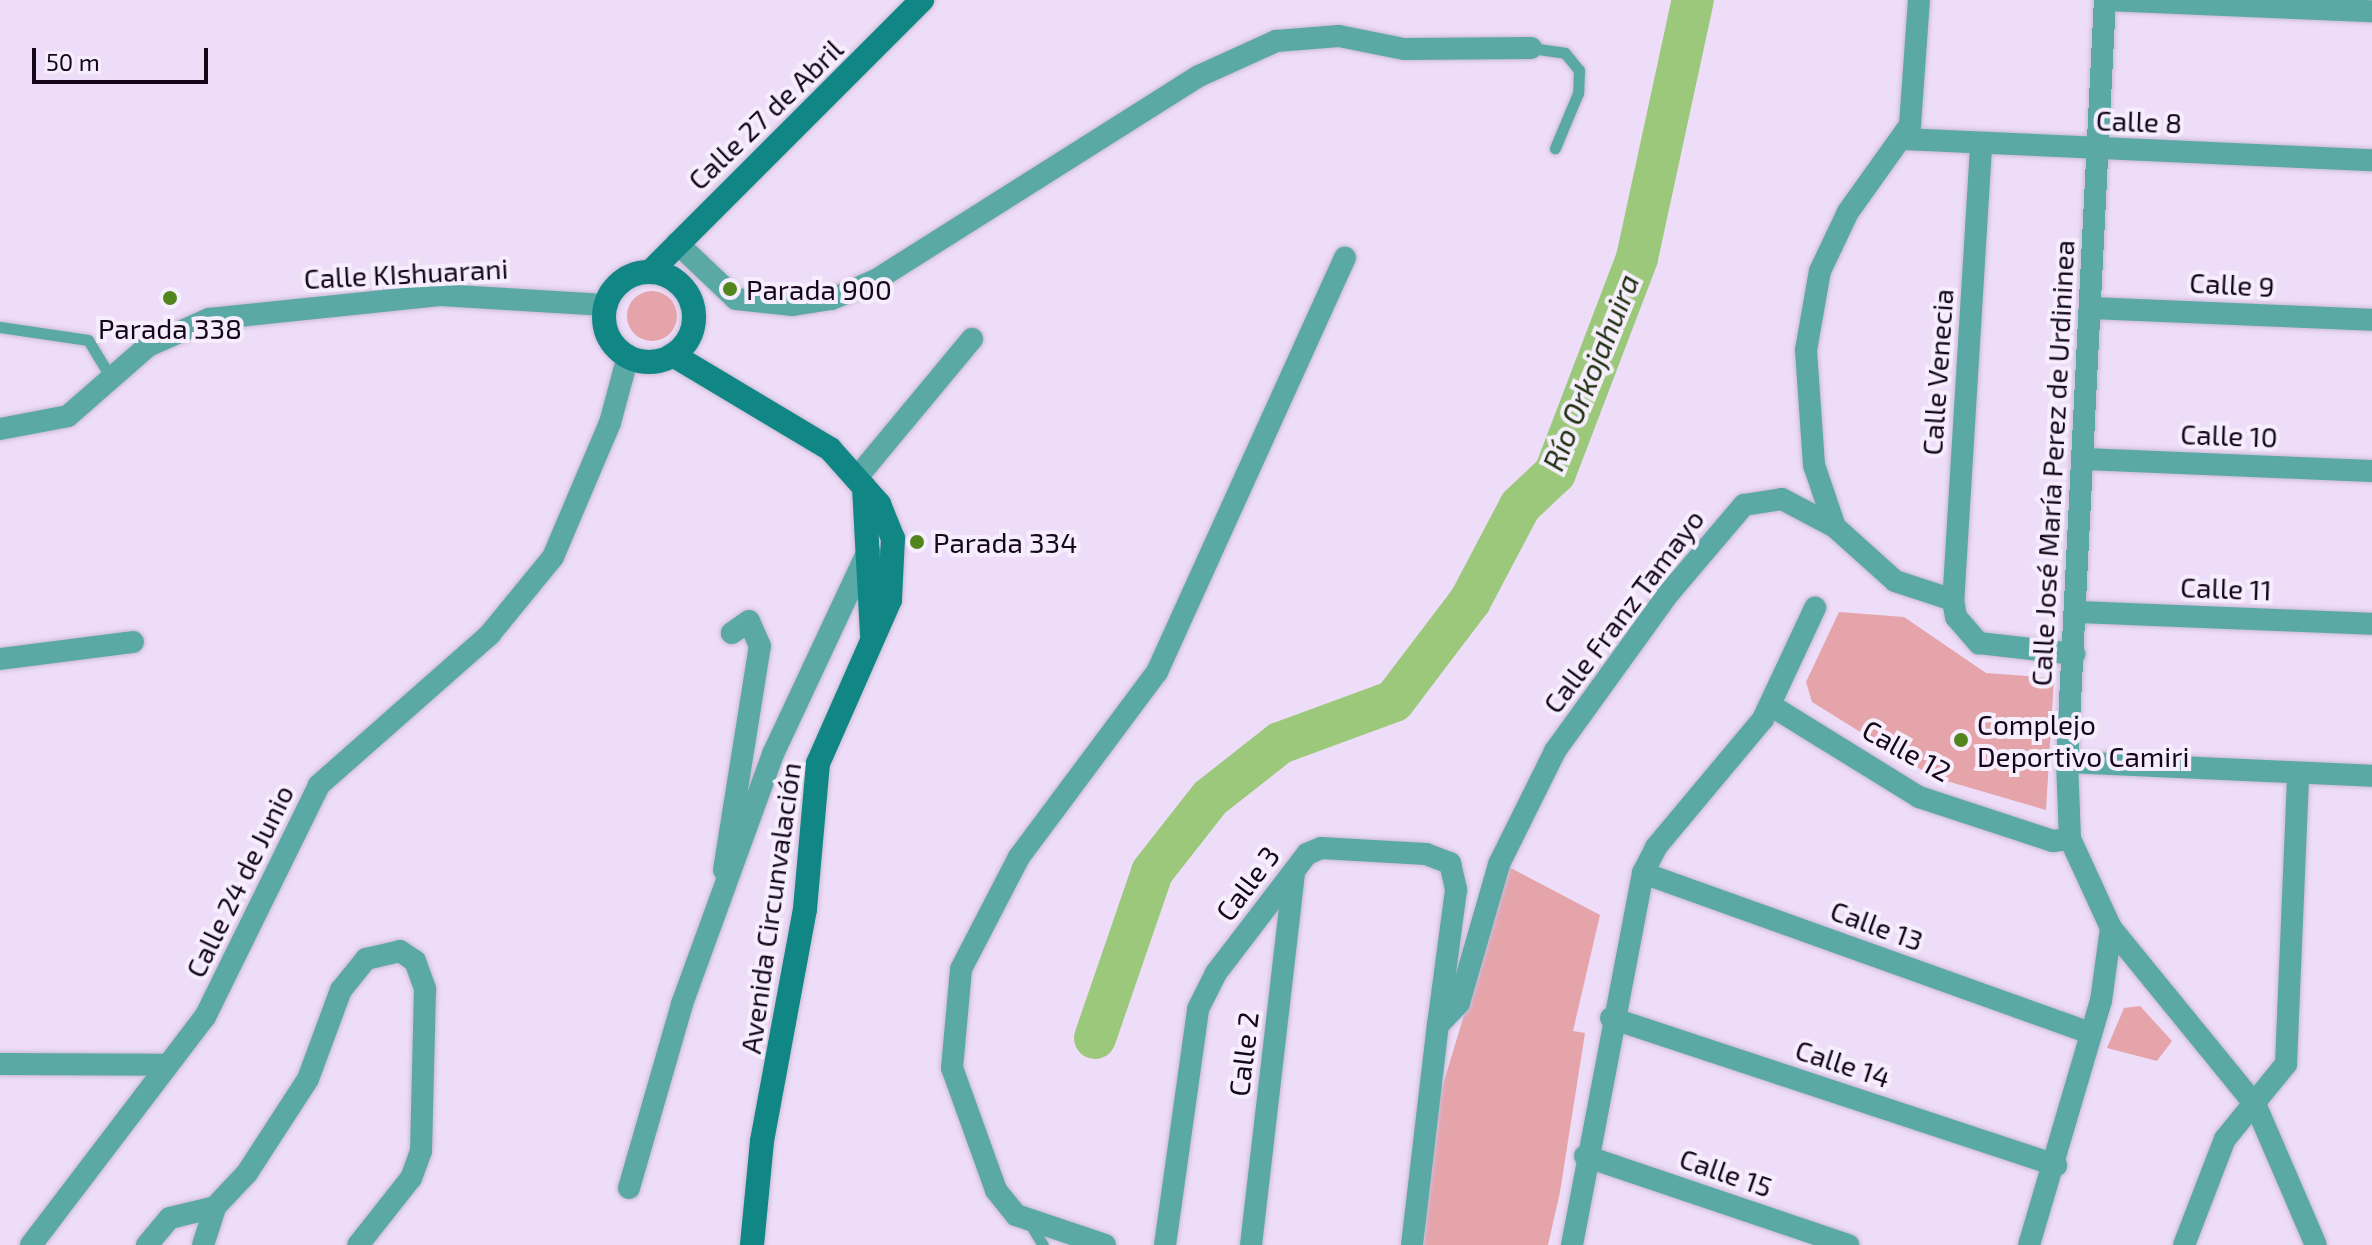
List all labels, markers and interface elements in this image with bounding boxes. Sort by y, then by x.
street label: Calle 27 de Abril [680,31,850,197]
scale bar [36,32,212,82]
text: 50 m [46,47,100,76]
street label: Calle 8 [2095,103,2183,139]
street label: Calle José María Perez de Urdininea [2024,239,2080,687]
street label: Calle KIshuarani [303,251,509,295]
street label: Calle 9 [2189,265,2275,303]
water label: Río Orkojahuira [1534,268,1646,476]
place label: Parada 900 [746,272,892,306]
marker: Parada 900 [721,280,739,298]
street label: Calle Venecia [1914,287,1960,457]
marker: Parada 338 [161,289,179,307]
place label: Parada 338 [98,311,242,345]
street label: Calle 10 [2180,417,2278,453]
street label: Calle Franz Tamayo [1535,502,1711,720]
place label: Parada 334 [933,525,1077,559]
marker: Parada 334 [908,533,926,551]
street label: Calle 11 [2180,570,2272,606]
place label: Complejo Deportivo Camiri [1977,707,2189,773]
street label: Calle 12 [1857,712,1957,788]
marker: Complejo Deportivo Camiri [1952,731,1970,749]
street label: Avenida Circunvalación [733,760,807,1056]
street label: Calle 24 de Junio [178,779,300,983]
street label: Calle 3 [1208,839,1286,927]
street label: Calle 13 [1826,893,1928,957]
street label: Calle 2 [1221,1010,1265,1098]
street label: Calle 14 [1791,1032,1895,1094]
street label: Calle 15 [1675,1141,1777,1203]

